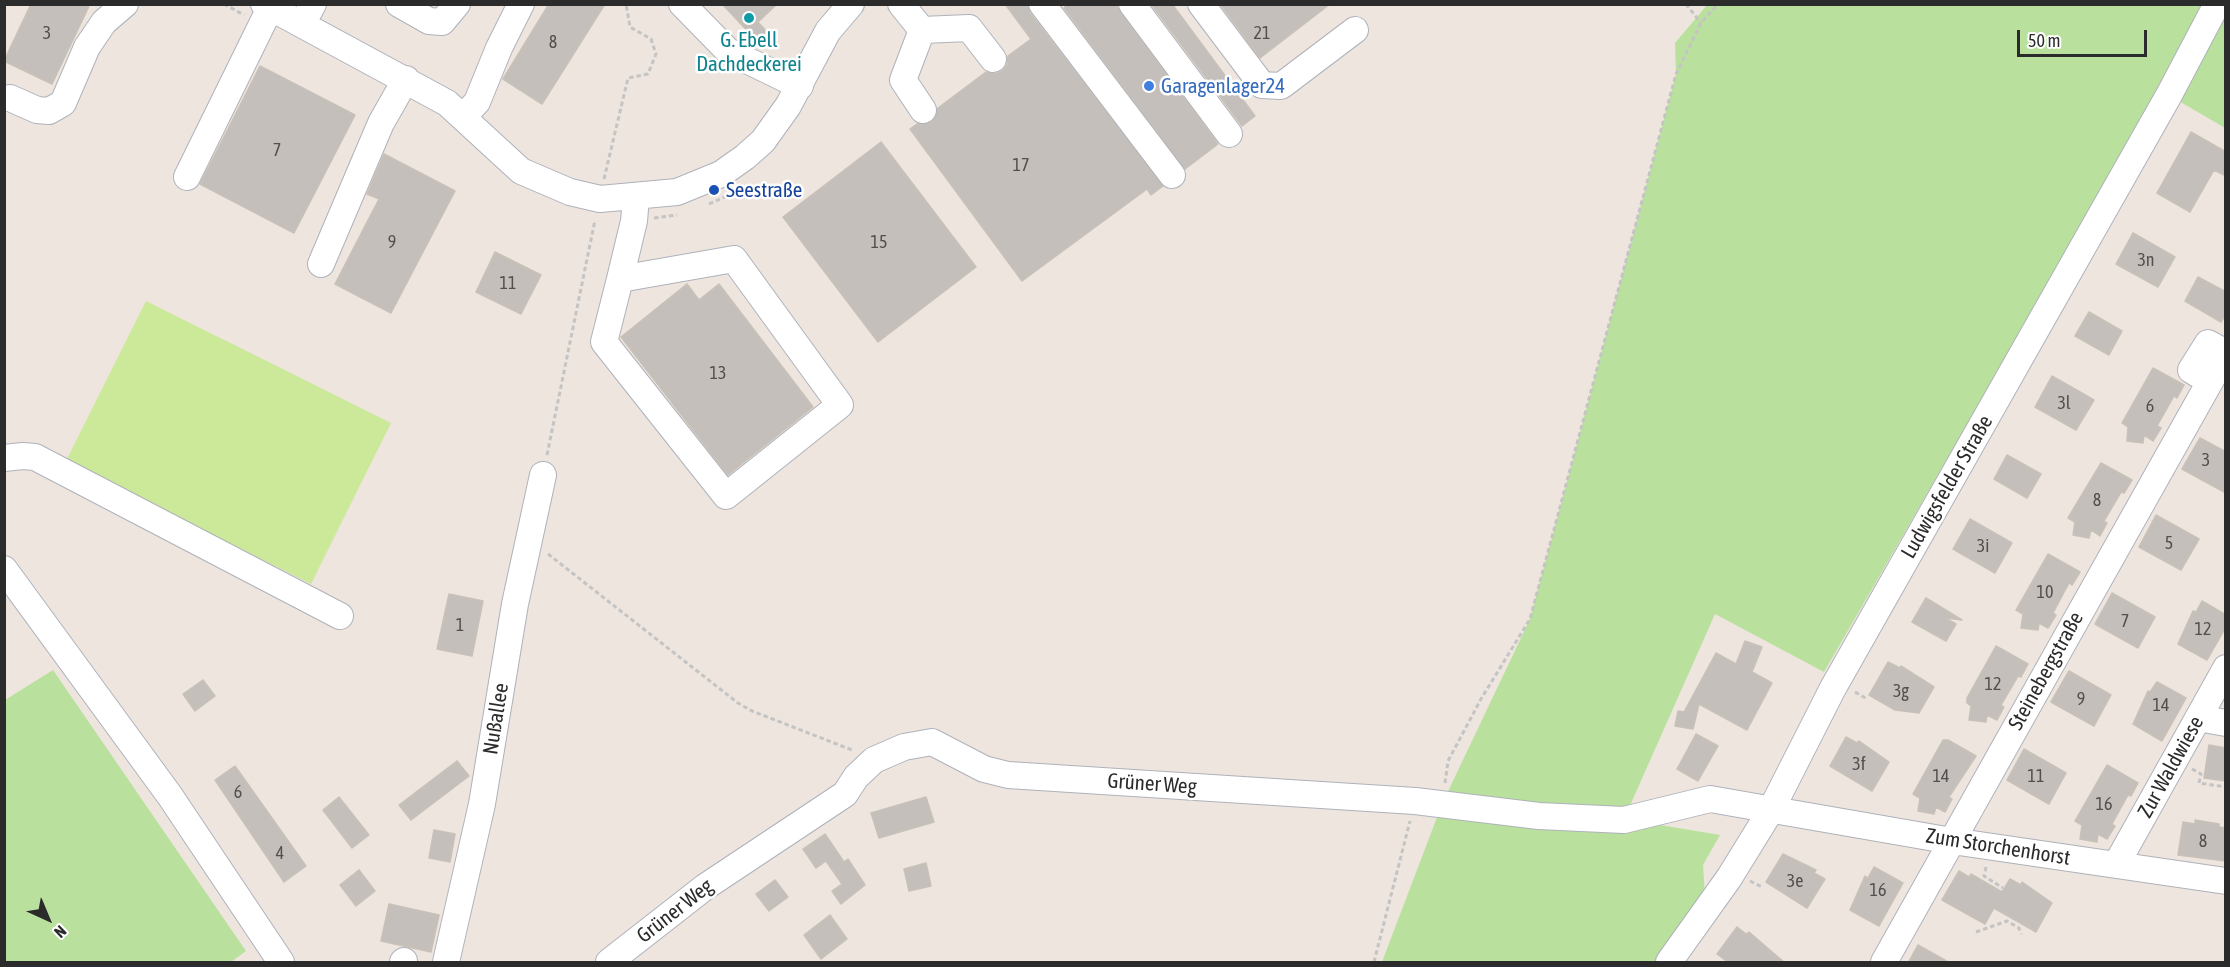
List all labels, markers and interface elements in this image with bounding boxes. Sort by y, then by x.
marker: G. Ebell Dachdeckerei [742,11,756,25]
scale bar [2020,18,2150,56]
house number: 3 [43,22,51,44]
house number: 21 [1254,22,1270,44]
place label: G. Ebell Dachdeckerei [696,27,802,77]
text: 50 m [2028,30,2060,51]
house number: 8 [549,31,557,53]
place label: Garagenlager24 [1161,73,1285,99]
marker: Garagenlager24 [1142,79,1156,93]
house number: 7 [273,139,281,161]
house number: 17 [1013,154,1029,176]
place label: Seestraße [726,177,802,203]
marker: Seestraße [707,183,721,197]
house number: 9 [388,231,396,253]
house number: 15 [871,231,887,253]
house number: 3n [2137,249,2155,271]
house number: 11 [500,272,516,294]
house number: 13 [710,362,726,384]
house number: 3l [2057,392,2071,414]
house number: 6 [2146,395,2154,417]
street label: Ludwigsfelder Straße [1896,411,1998,563]
house number: 3 [2202,449,2210,471]
house number: 8 [2093,489,2101,511]
house number: 5 [2165,532,2173,554]
house number: 3i [1977,535,1989,557]
house number: 10 [2037,581,2053,603]
street label: Steinebergstraße [2003,608,2089,734]
house number: 7 [2121,610,2129,632]
house number: 1 [456,614,464,636]
house number: 12 [2195,618,2211,640]
house number: 12 [1985,673,2001,695]
house number: 3g [1893,680,1909,702]
street label: Nußallee [478,681,514,757]
house number: 9 [2077,688,2085,710]
house number: 14 [2153,694,2169,716]
street label: Zur Waldwiese [2133,712,2209,822]
house number: 3f [1852,753,1866,775]
house number: 14 [1933,765,1949,787]
house number: 11 [2028,765,2044,787]
street label: Grüner Weg [1107,768,1197,800]
house number: 6 [234,781,242,803]
house number: 16 [2096,793,2112,815]
street label: Zum Storchenhorst [1924,823,2072,871]
house number: 8 [2199,830,2207,852]
house number: 4 [276,842,284,864]
house number: 3e [1787,870,1803,892]
street label: Grüner Weg [632,874,718,948]
house number: 16 [1870,879,1886,901]
north arrow [18,889,78,949]
text: N [51,922,70,942]

